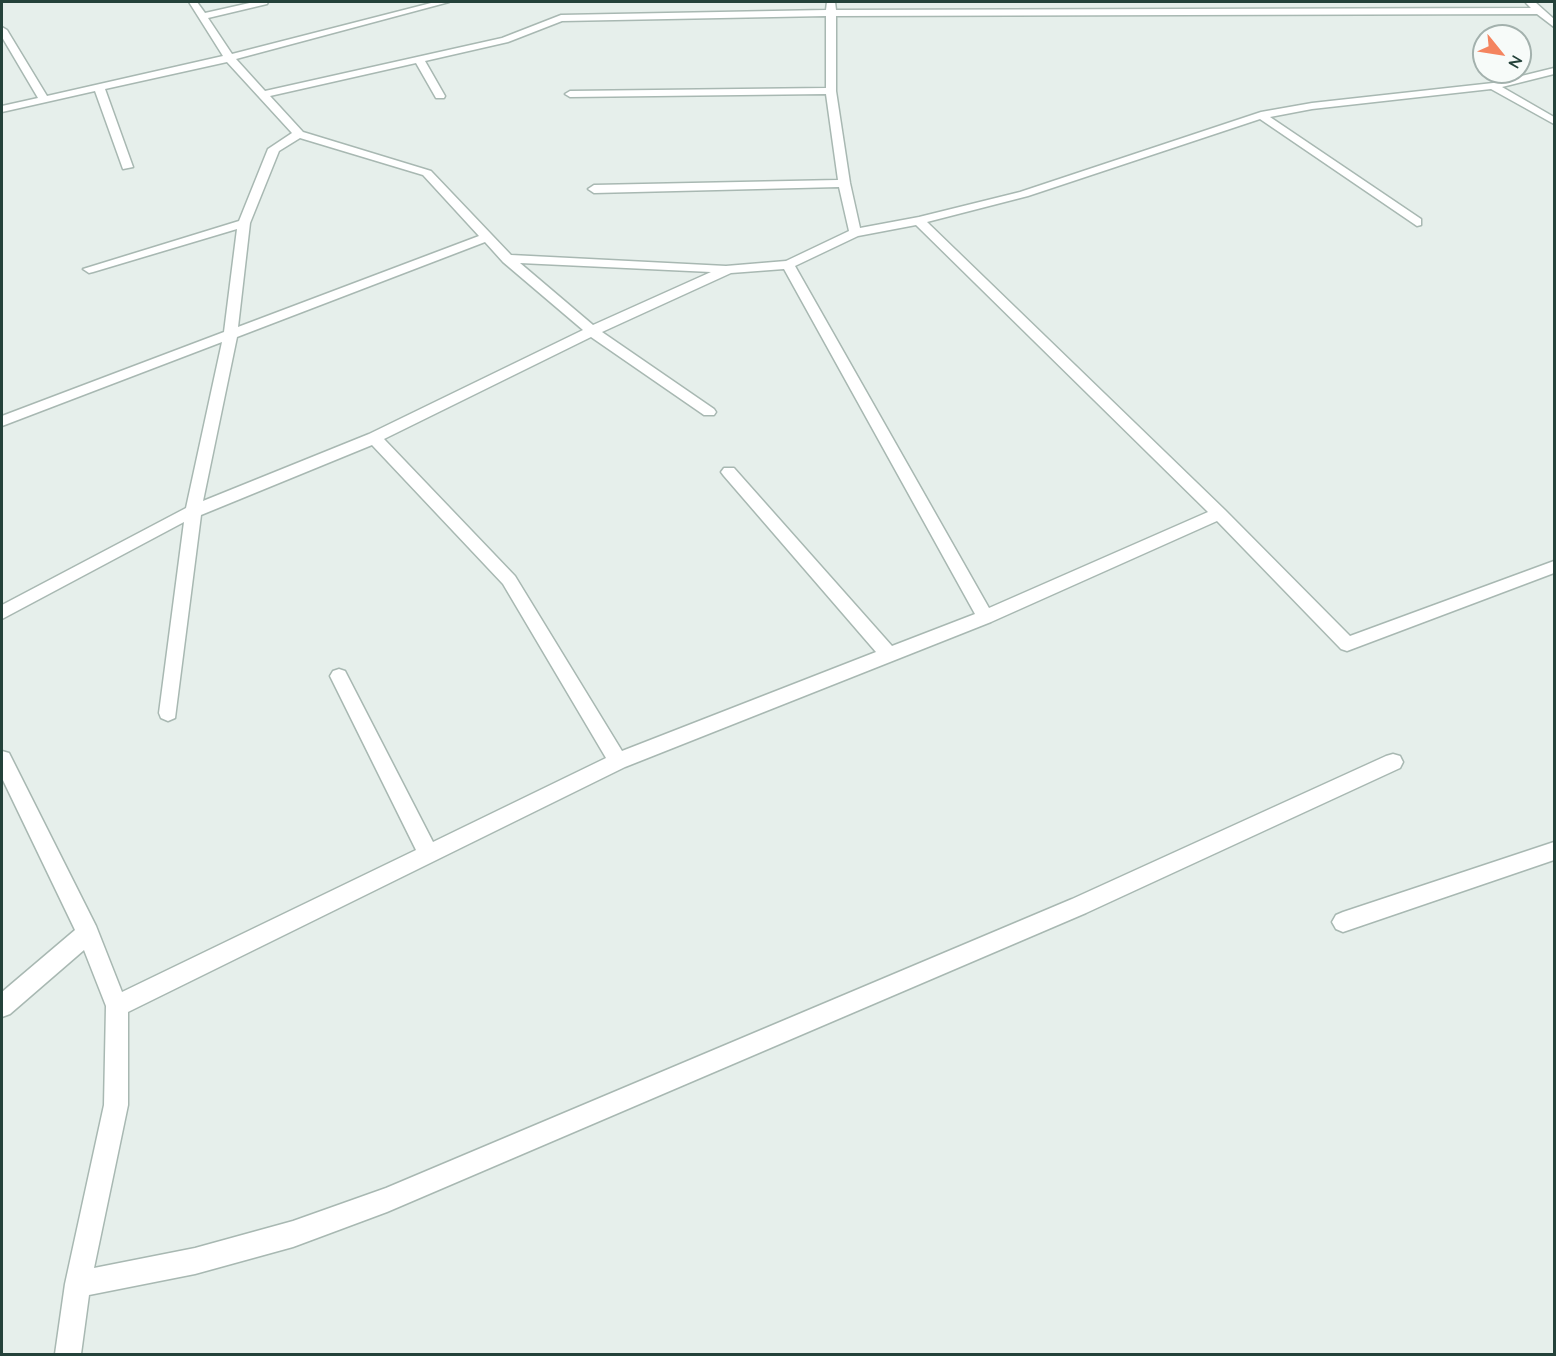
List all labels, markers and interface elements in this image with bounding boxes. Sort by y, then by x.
north arrow [1472,24,1532,84]
text: N [1504,52,1527,72]

